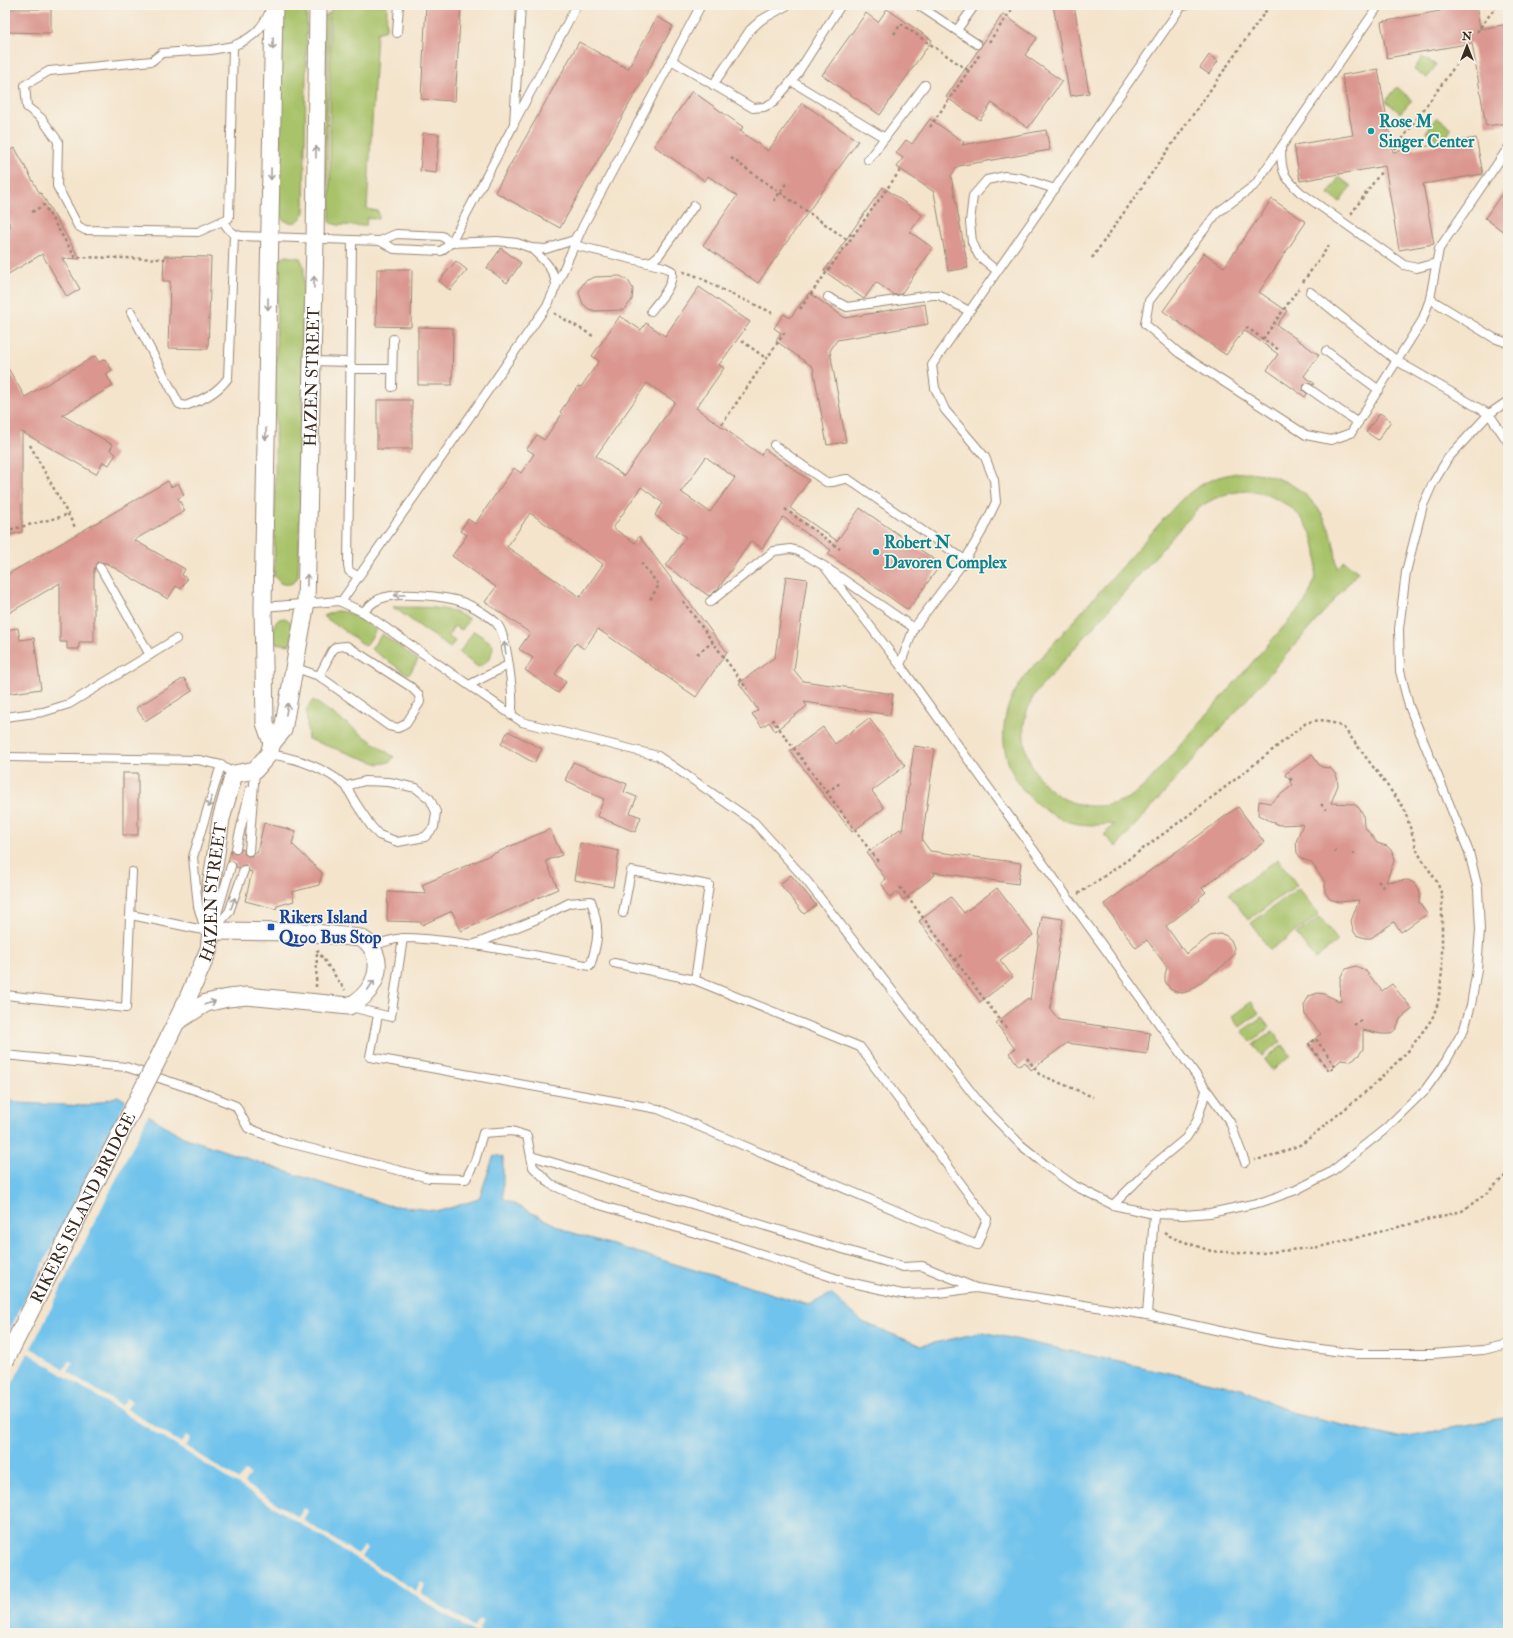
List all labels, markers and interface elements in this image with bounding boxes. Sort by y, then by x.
north arrow [1447,26,1487,66]
text: N [1461,30,1473,43]
one-way arrow [269,37,277,50]
place label: Rose M Singer Center [1379,111,1475,153]
marker: Rose M Singer Center [1366,126,1376,136]
one-way arrow [312,146,320,159]
one-way arrow [267,167,275,180]
one-way arrow [310,276,318,289]
one-way arrow [265,297,272,310]
street label: HAZEN STREET [300,306,324,447]
one-way arrow [262,427,270,440]
place label: Robert N Davoren Complex [884,532,1007,574]
marker: Robert N Davoren Complex [871,547,881,557]
one-way arrow [303,574,311,587]
one-way arrow [394,592,407,599]
one-way arrow [501,642,509,655]
one-way arrow [284,702,292,715]
one-way arrow [205,796,213,808]
street label: HAZEN STREET [195,821,231,965]
one-way arrow [229,898,237,910]
place label: Rikers Island Q100 Bus Stop [279,907,382,949]
marker: Rikers Island Q100 Bus Stop [266,922,276,932]
one-way arrow [368,979,376,991]
one-way arrow [203,999,216,1006]
street label: RIKERS ISLAND BRIDGE [26,1109,140,1307]

